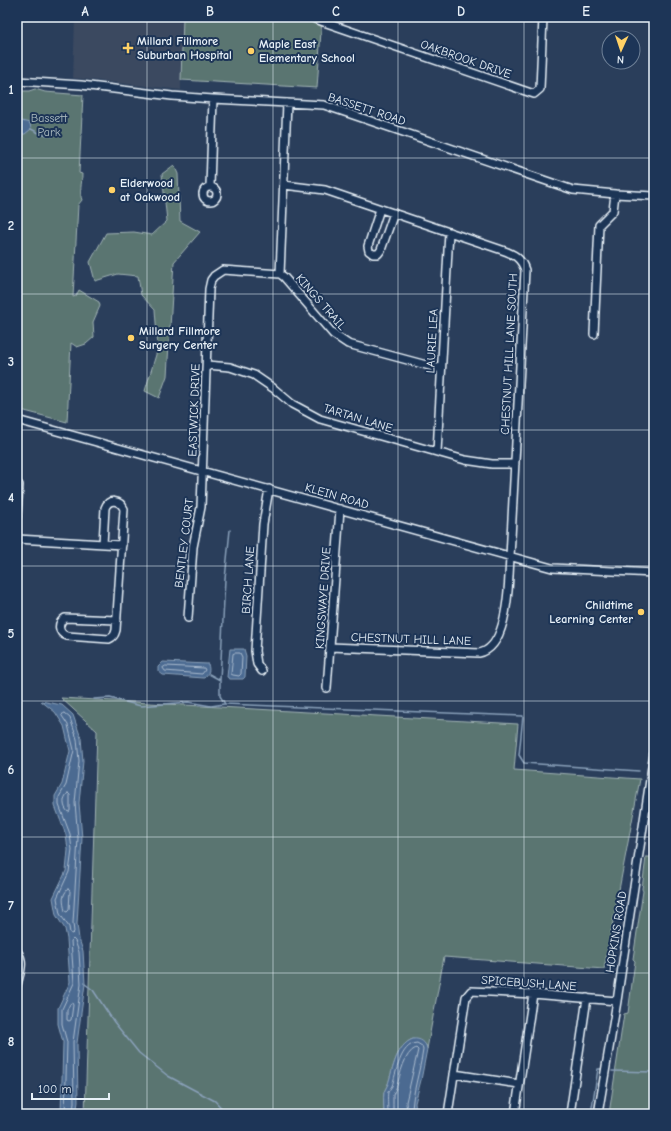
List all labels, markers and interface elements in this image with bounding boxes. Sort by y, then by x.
text: A [81,4,89,19]
text: B [206,4,214,19]
text: C [332,4,340,19]
text: D [457,4,465,19]
text: E [582,4,590,19]
north arrow [601,30,641,70]
place label: Millard Fillmore Suburban Hospital [137,34,232,62]
place label: Maple East Elementary School [259,37,355,65]
street label: OAKBROOK DRIVE [419,37,513,81]
marker: Millard Fillmore Suburban Hospital [122,42,134,54]
marker: Maple East Elementary School [246,46,256,56]
text: N [617,53,624,66]
text: 1 [8,82,14,97]
street label: BASSETT ROAD [326,90,408,128]
park label: Bassett Park [31,111,68,139]
place label: Elderwood at Oakwood [120,176,180,204]
marker: Elderwood at Oakwood [107,185,117,195]
text: 2 [8,218,14,233]
street label: KINGS TRAIL [293,271,349,333]
street label: CHESTNUT HILL LANE SOUTH [498,273,520,435]
street label: LAURIE LEA [423,308,441,374]
place label: Millard Fillmore Surgery Center [139,324,220,352]
marker: Millard Fillmore Surgery Center [126,333,136,343]
text: 3 [8,354,14,369]
street label: EASTWICK DRIVE [185,363,203,457]
street label: TARTAN LANE [322,401,394,435]
street label: KLEIN ROAD [303,480,371,512]
text: 4 [8,490,14,505]
street label: BENTLEY COURT [172,497,197,589]
street label: BIRCH LANE [239,546,257,614]
street label: KINGSWAYE DRIVE [312,547,334,649]
place label: Childtime Learning Center [549,598,633,626]
marker: Childtime Learning Center [636,607,646,617]
text: 5 [8,626,15,641]
street label: CHESTNUT HILL LANE [351,630,471,648]
text: 6 [8,762,15,777]
street label: HOPKINS ROAD [603,890,629,974]
text: 7 [8,898,14,913]
street label: SPICEBUSH LANE [481,973,577,993]
text: 8 [8,1034,14,1049]
scale bar [32,1075,109,1101]
text: 100 m [38,1082,71,1096]

